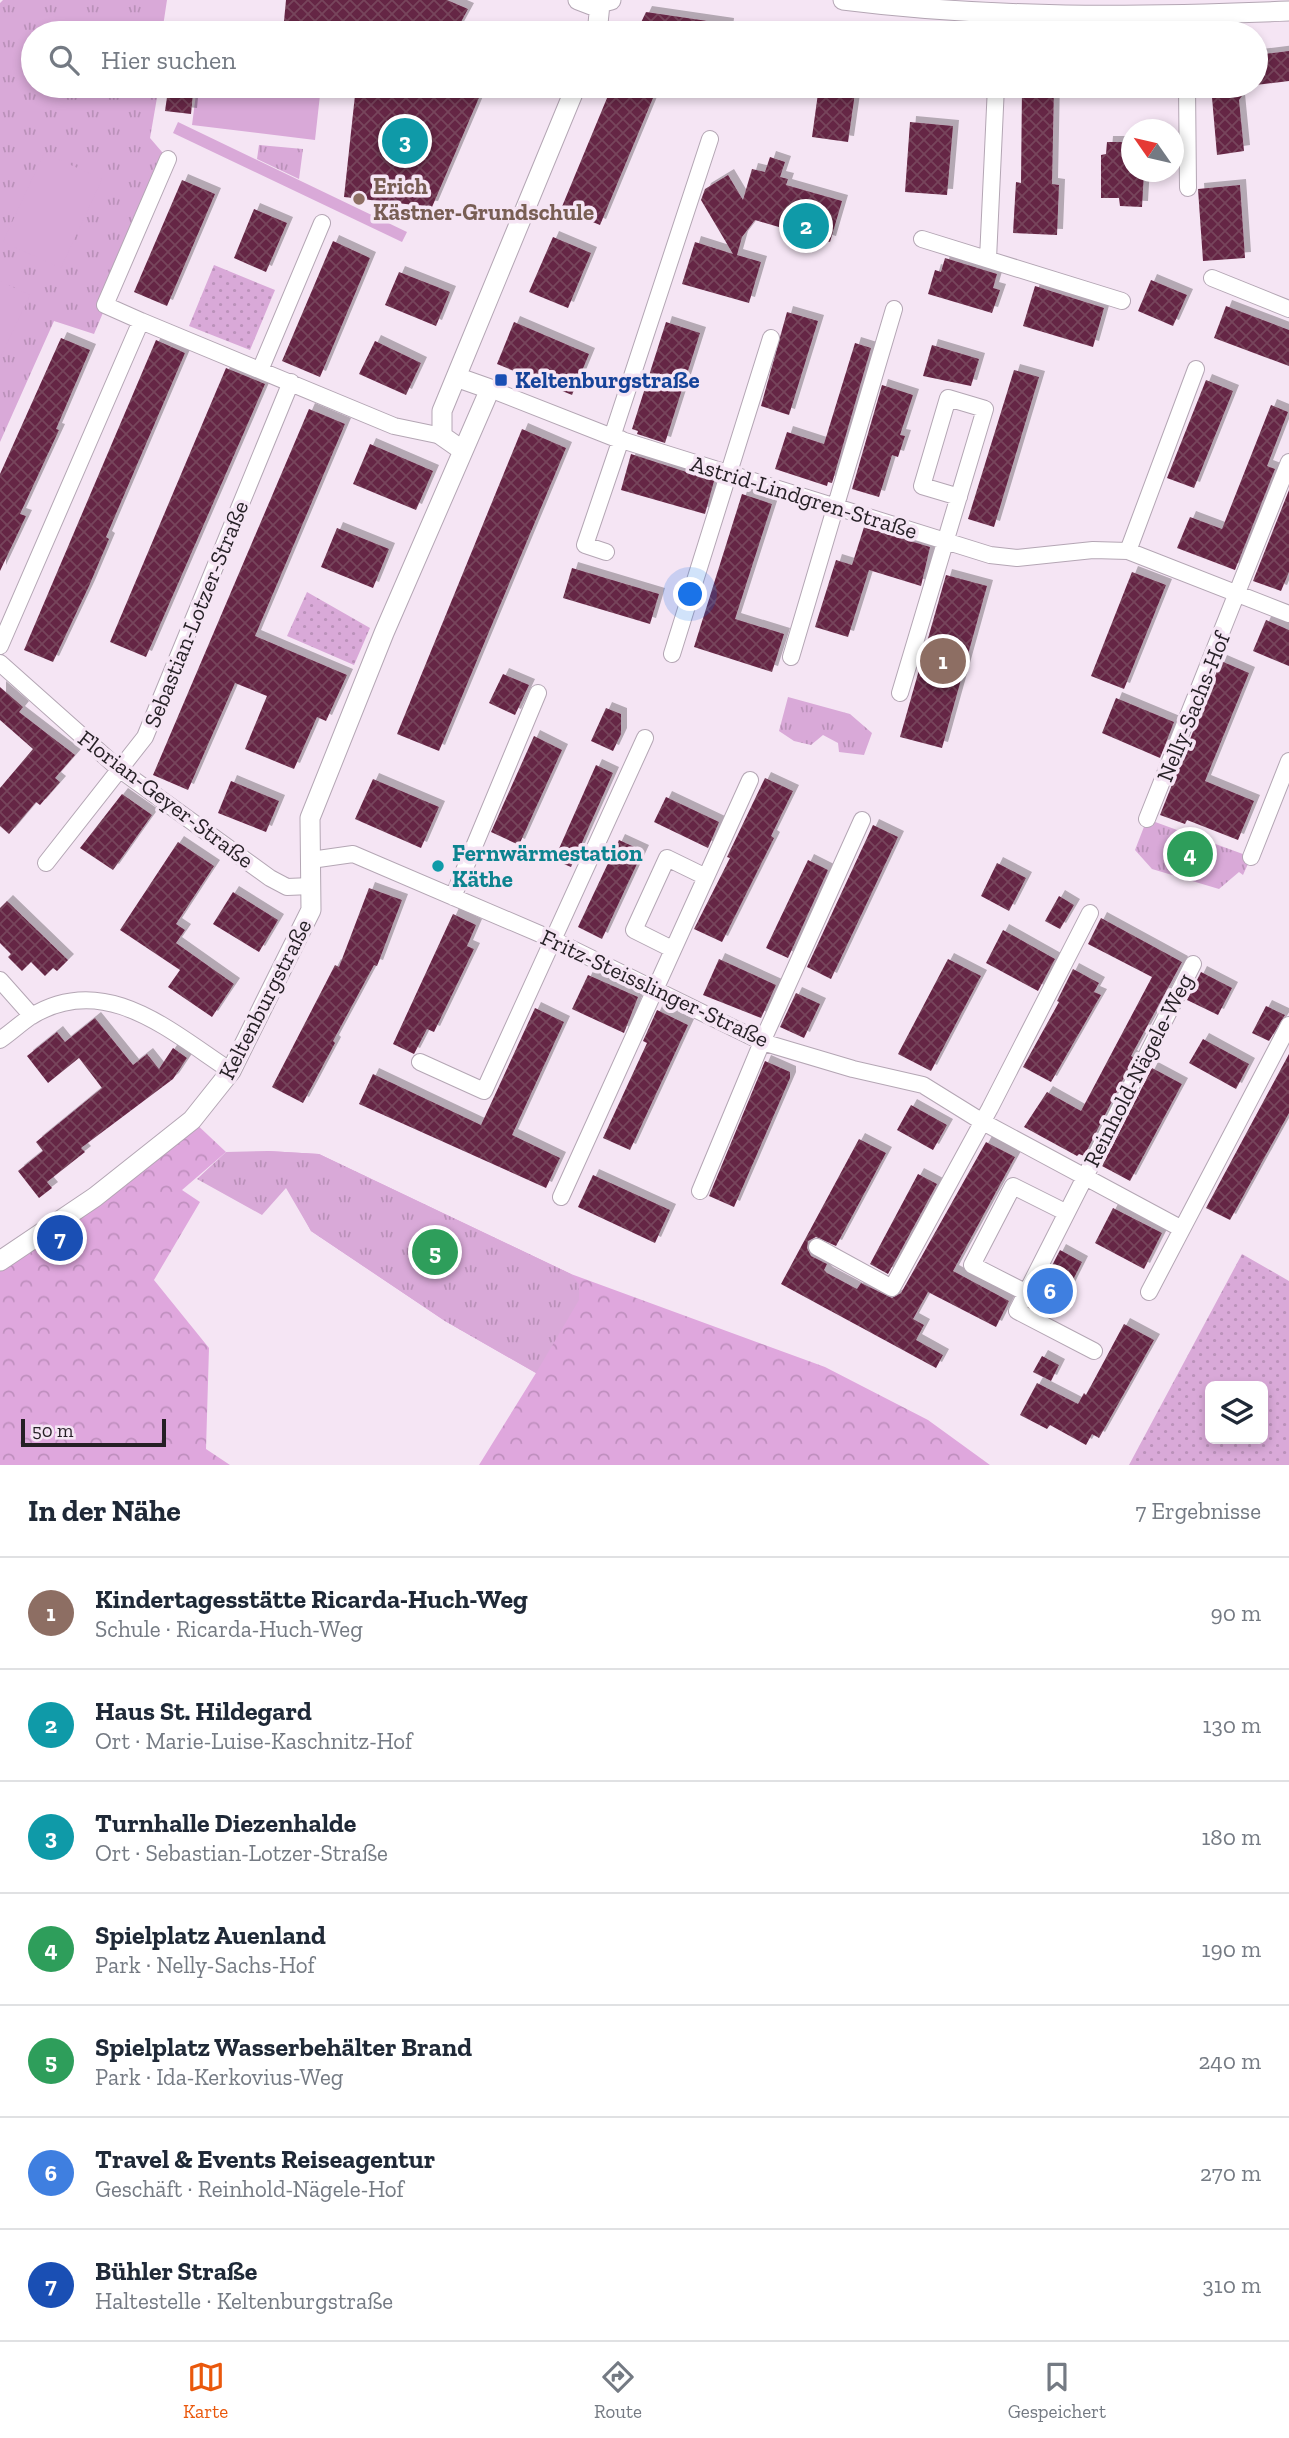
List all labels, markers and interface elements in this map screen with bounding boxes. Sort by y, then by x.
search box [21,21,1268,98]
icon: search [45,41,83,79]
text: Hier suchen [101,44,236,76]
pin: 3 [382,115,428,167]
north arrow [1121,119,1184,182]
place label: Erich Kästner-Grundschule [373,172,594,226]
marker: Erich Kästner-Grundschule [351,191,367,207]
pin: 2 [783,200,829,252]
place label: Keltenburgstraße [515,366,700,394]
marker: Keltenburgstraße [493,372,509,388]
street label: Astrid-Lindgren-Straße [687,449,921,545]
street label: Sebastian-Lotzer-Straße [138,496,254,732]
your location [673,577,707,611]
street label: Nelly-Sachs-Hof [1150,627,1236,786]
pin: 1 [920,635,966,687]
street label: Florian-Geyer-Straße [73,724,259,874]
pin: 4 [1167,828,1213,880]
place label: Fernwärmestation Käthe [452,839,643,893]
marker: Fernwärmestation Käthe [430,858,446,874]
street label: Keltenburgstraße [212,914,318,1084]
street label: Fritz-Steisslinger-Straße [537,923,773,1053]
street label: Reinhold-Nägele-Weg [1077,968,1199,1171]
pin: 7 [37,1212,83,1264]
pin: 5 [412,1226,458,1278]
pin: 6 [1027,1265,1073,1317]
map controls [1205,1381,1268,1444]
button: layers [1205,1381,1268,1444]
scale bar [21,1416,166,1448]
text: 50 m [32,1419,73,1442]
text: In der Nähe [28,1493,181,1529]
text: 7 Ergebnisse [1135,1497,1261,1525]
text: Kindertagesstätte Ricarda-Huch-Weg [95,1583,528,1615]
text: 1 [46,1599,56,1627]
text: 90 m [1210,1599,1261,1627]
text: Schule · Ricarda-Huch-Weg [95,1615,363,1643]
text: Haus St. Hildegard [95,1695,312,1727]
text: 2 [45,1711,57,1739]
text: 130 m [1203,1711,1261,1739]
text: Ort · Marie-Luise-Kaschnitz-Hof [95,1727,412,1755]
text: Turnhalle Diezenhalde [95,1807,356,1839]
text: 3 [45,1823,57,1851]
text: 180 m [1201,1823,1261,1851]
text: Ort · Sebastian-Lotzer-Straße [95,1839,388,1867]
text: Spielplatz Auenland [95,1919,326,1951]
text: 4 [44,1935,58,1963]
text: 190 m [1202,1935,1261,1963]
text: Park · Nelly-Sachs-Hof [95,1951,315,1979]
text: Spielplatz Wasserbehälter Brand [95,2031,472,2063]
text: 5 [45,2047,57,2075]
text: 240 m [1198,2047,1261,2075]
text: Park · Ida-Kerkovius-Weg [95,2063,343,2091]
text: Travel & Events Reiseagentur [95,2143,435,2175]
text: 6 [45,2159,57,2187]
text: 270 m [1200,2159,1261,2187]
text: Geschäft · Reinhold-Nägele-Hof [95,2175,404,2203]
text: Bühler Straße [95,2255,257,2287]
text: 7 [45,2271,57,2299]
text: 310 m [1203,2271,1261,2299]
text: Haltestelle · Keltenburgstraße [95,2287,393,2315]
tab: Karte [183,2358,228,2423]
tab: Route [594,2358,642,2423]
tab: Gespeichert [1008,2358,1106,2423]

